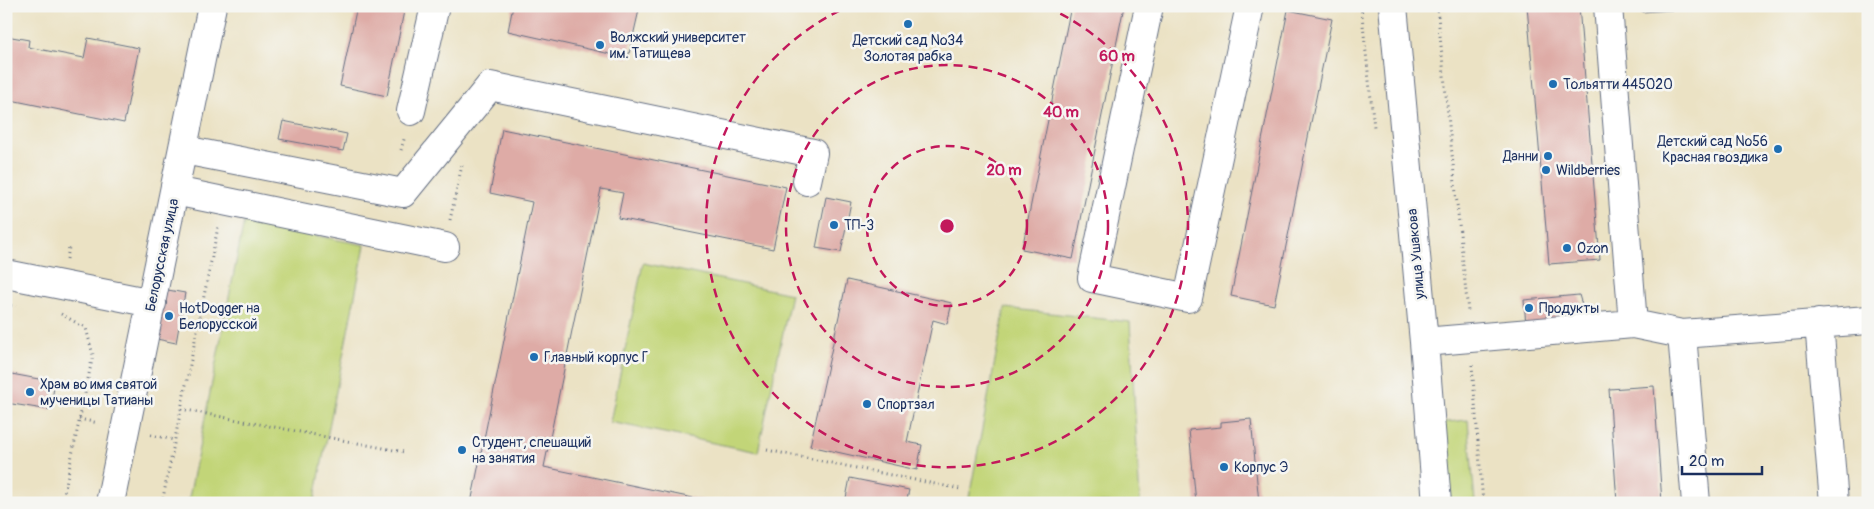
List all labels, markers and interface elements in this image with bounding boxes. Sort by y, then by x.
marker: Детский сад №34 Золотая рабка [902,18,914,30]
place label: Волжский университет им. Татищева [610,29,746,62]
place label: Детский сад №34 Золотая рабка [852,32,963,65]
marker: Волжский университет им. Татищева [594,39,606,51]
text: 60 m [1099,47,1135,66]
place label: Тольятти 445020 [1563,76,1673,93]
marker: Тольятти 445020 [1547,78,1559,90]
text: 40 m [1043,103,1079,122]
place label: Детский сад №56 Красная гвоздика [1657,133,1768,166]
marker: Детский сад №56 Красная гвоздика [1772,143,1784,155]
place label: Данни [1502,148,1538,165]
marker: Данни [1542,150,1554,162]
text: 20 m [986,161,1022,180]
place label: Wildberries [1556,162,1621,179]
marker: Wildberries [1540,164,1552,176]
street label: Белорусская улица [142,197,182,313]
street label: улица Ушакова [1404,208,1429,301]
place label: ТП-3 [844,217,874,234]
centre of rings [938,217,956,235]
marker: ТП-3 [828,219,840,231]
place label: Ozon [1577,240,1609,257]
marker: Ozon [1561,242,1573,254]
place label: HotDogger на Белорусской [179,300,260,333]
place label: Продукты [1539,300,1599,317]
marker: Продукты [1523,302,1535,314]
marker: HotDogger на Белорусской [163,310,175,322]
place label: Главный корпус Г [544,349,649,366]
marker: Главный корпус Г [528,351,540,363]
place label: Храм во имя святой мученицы Татианы [40,376,157,409]
marker: Храм во имя святой мученицы Татианы [24,386,36,398]
place label: Спортзал [877,396,935,413]
marker: Спортзал [861,398,873,410]
place label: Студент, спешащий на занятия [472,434,591,467]
marker: Студент, спешащий на занятия [456,444,468,456]
scale bar [1682,444,1762,476]
text: 20 m [1689,452,1724,471]
place label: Корпус Э [1234,459,1288,476]
marker: Корпус Э [1218,461,1230,473]

